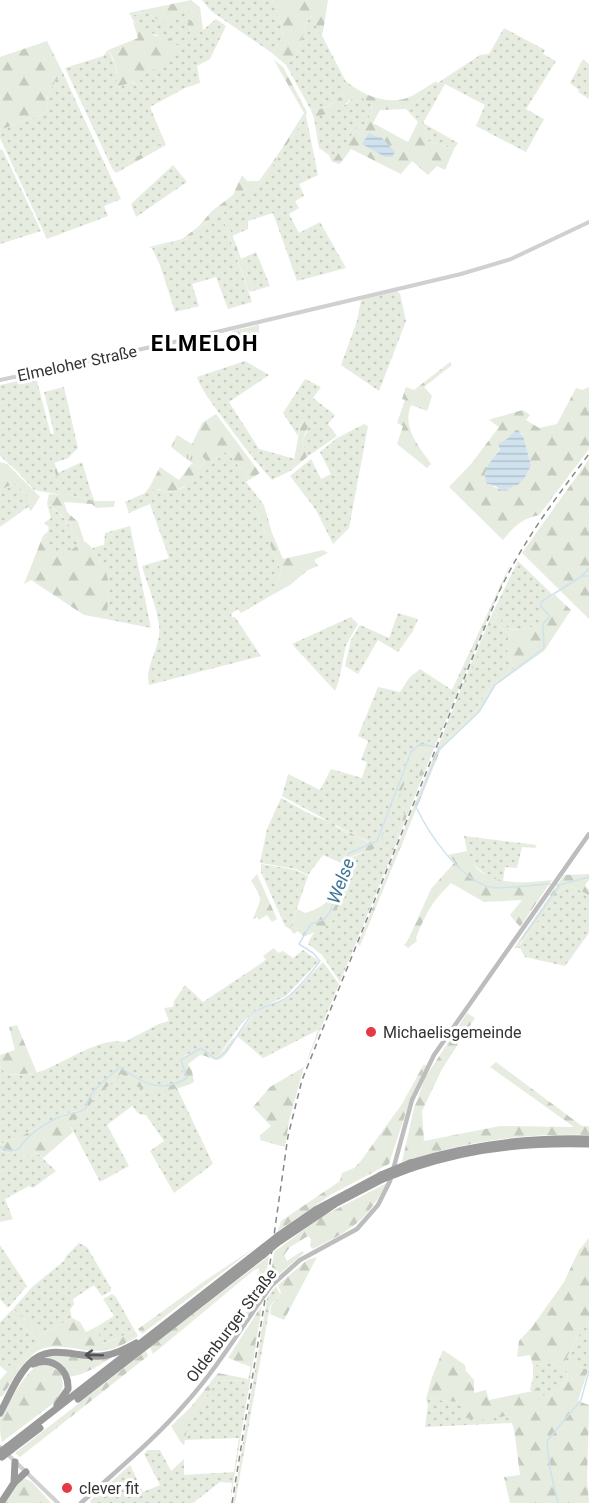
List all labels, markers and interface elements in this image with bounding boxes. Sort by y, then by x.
district label: ELMELOH [151,331,259,356]
street label: Elmeloher Straße [16,342,139,385]
water label: Welse [323,855,358,906]
place label: Michaelisgemeinde [383,1023,522,1042]
marker: Michaelisgemeinde [364,1025,378,1039]
street label: Oldenburger Straße [182,1265,280,1386]
one-way arrow [85,1349,105,1361]
place label: clever fit [79,1479,139,1498]
marker: clever fit [60,1481,74,1495]

